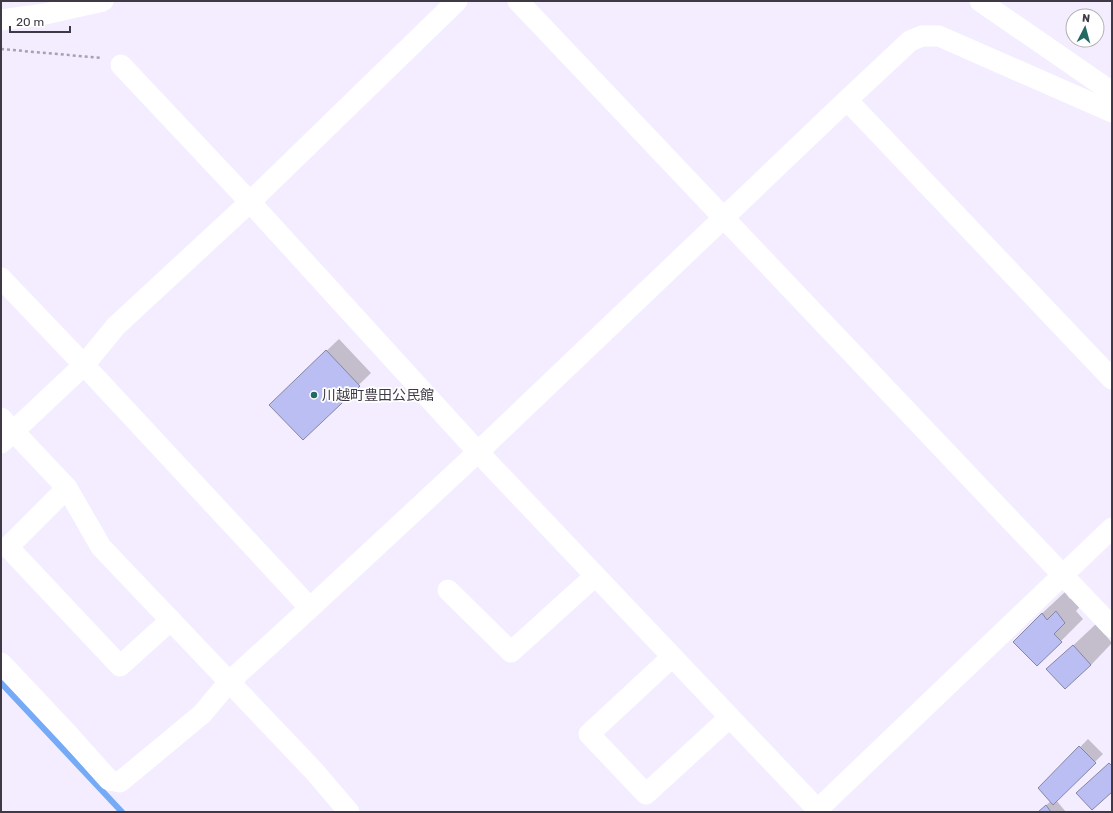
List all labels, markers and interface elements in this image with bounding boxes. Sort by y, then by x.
scale bar [10,8,70,34]
north arrow [1065,8,1105,48]
text: N [1081,12,1091,25]
text: 20 m [16,15,44,29]
place label: 川越町豊田公民館 [322,387,434,404]
marker: 川越町豊田公民館 [309,390,319,400]

